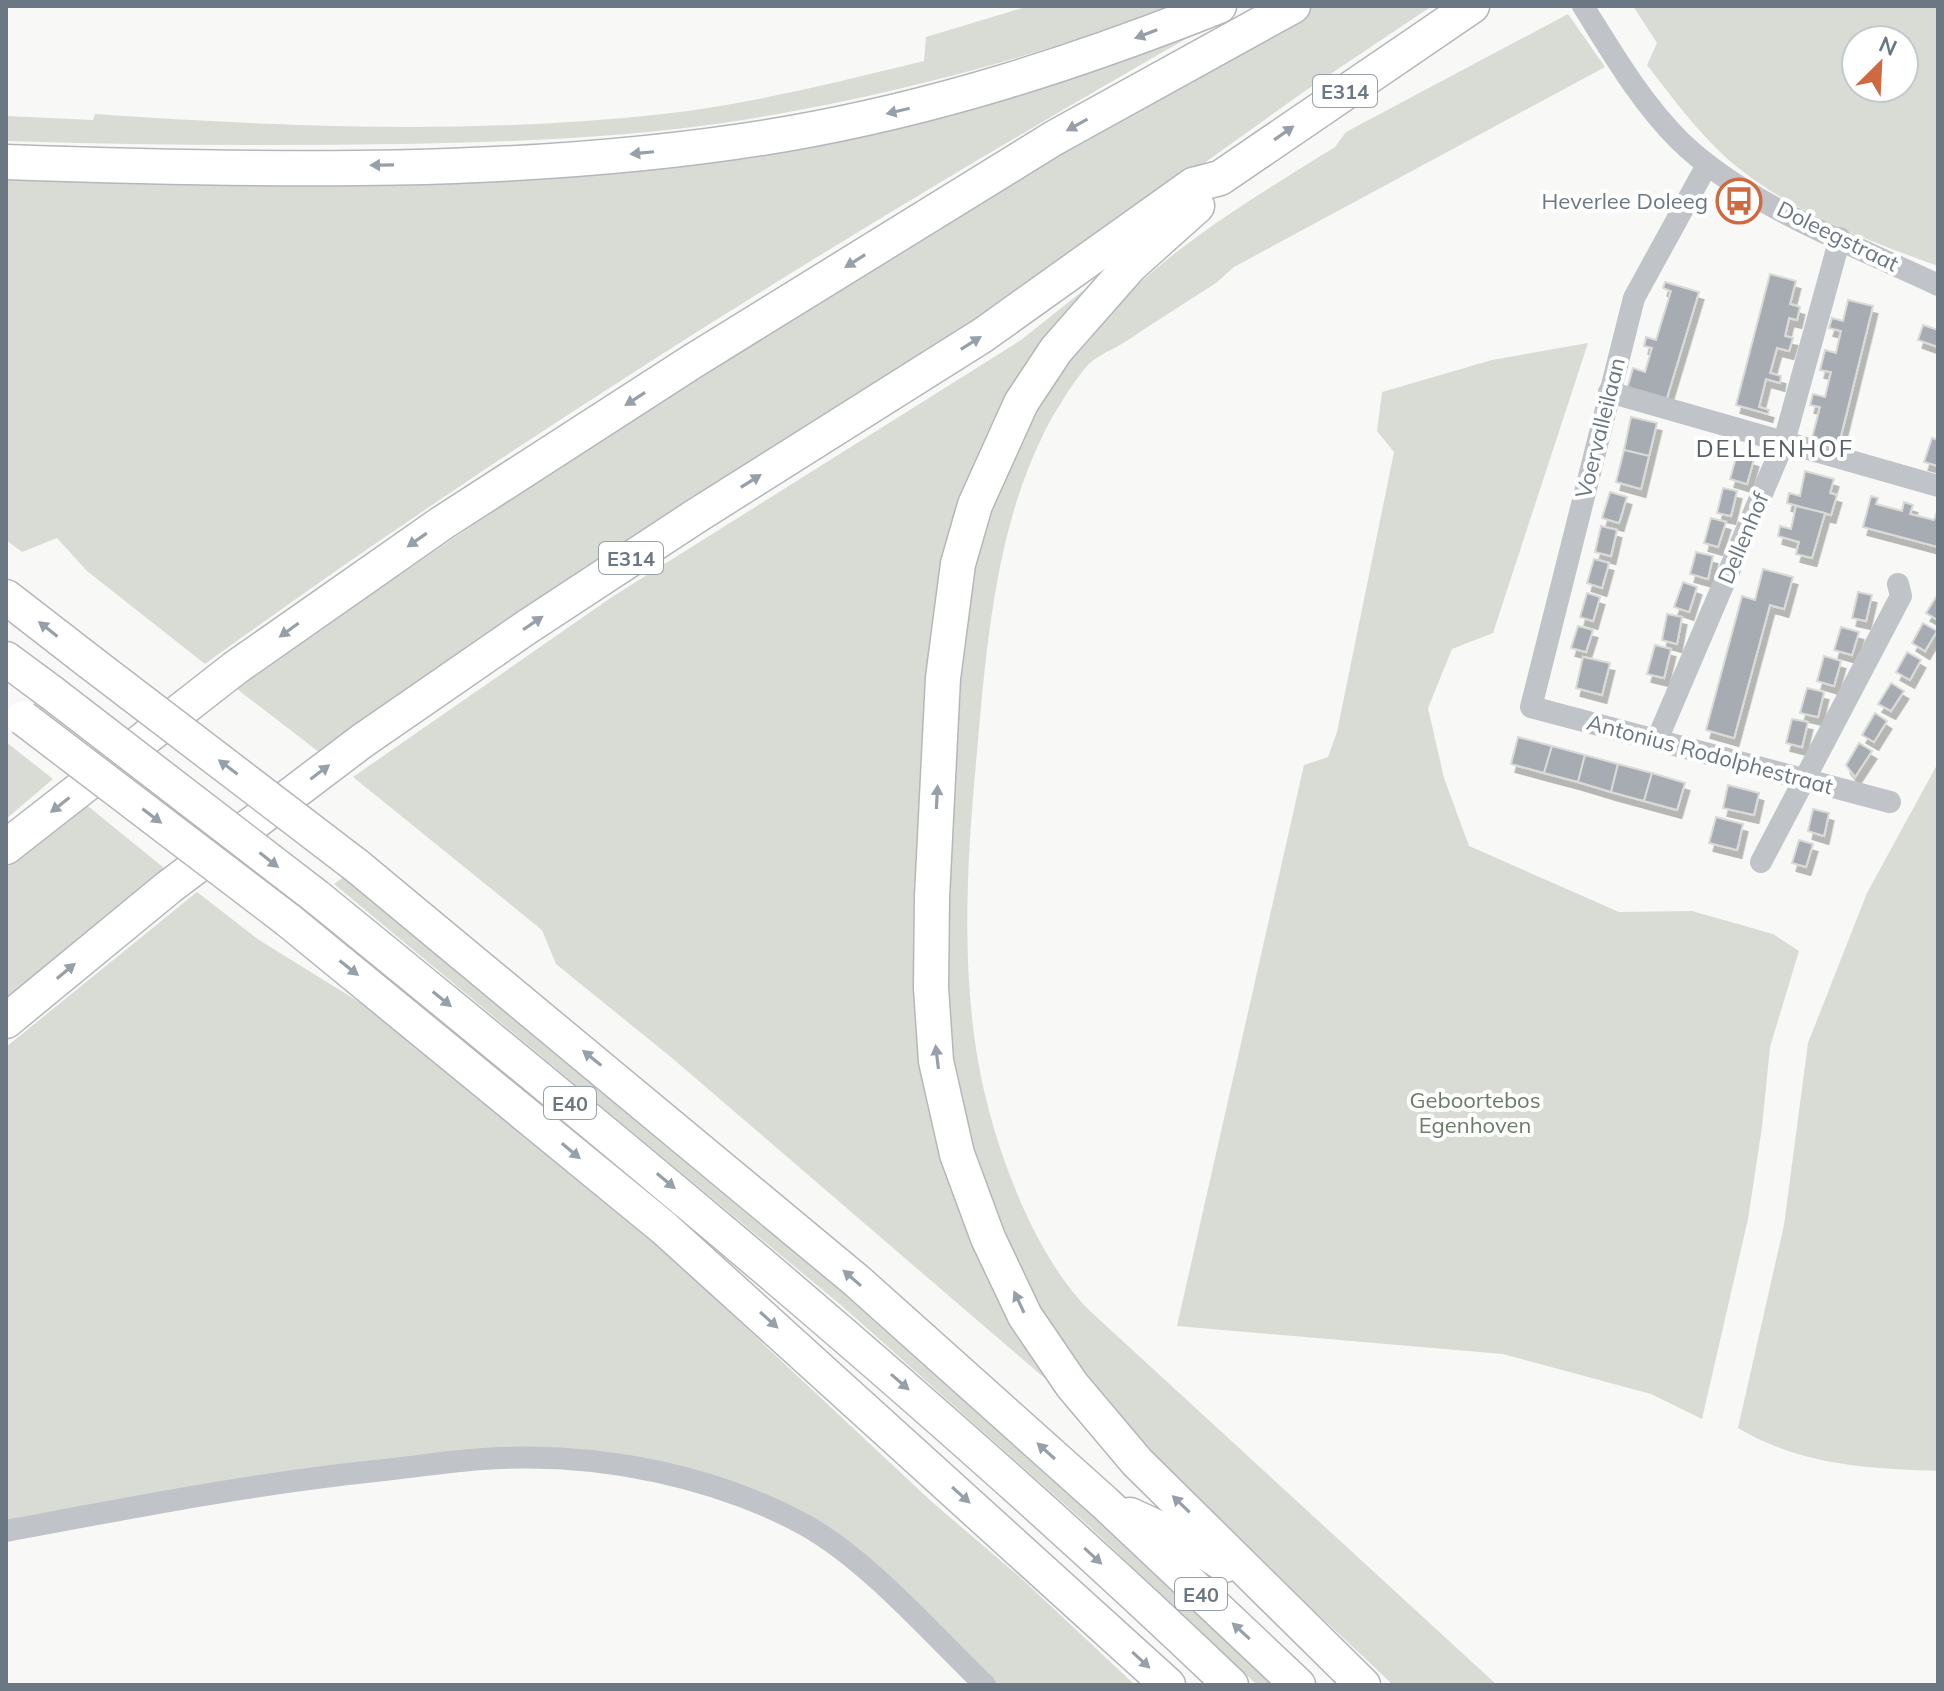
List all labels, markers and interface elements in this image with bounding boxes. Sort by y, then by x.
north arrow [1840,24,1920,104]
one-way arrow [1134,28,1158,41]
text: N [1875,30,1901,62]
road number: E314 [1313,75,1377,107]
one-way arrow [885,105,910,118]
one-way arrow [1066,118,1088,132]
one-way arrow [1273,126,1294,141]
one-way arrow [629,146,654,159]
one-way arrow [369,159,394,172]
bus stop icon: Heverlee Doleeg [1715,177,1763,225]
place label: Heverlee Doleeg [1541,187,1708,215]
street label: Doleegstraat [1773,195,1904,278]
one-way arrow [845,253,866,268]
one-way arrow [960,336,982,350]
street label: Voervalleilaan [1569,355,1631,501]
one-way arrow [624,391,646,405]
district label: DELLENHOF [1696,433,1854,463]
one-way arrow [740,475,762,489]
street label: Dellenhof [1711,488,1775,588]
one-way arrow [406,532,428,547]
road number: E314 [599,542,663,574]
one-way arrow [522,616,544,630]
one-way arrow [38,622,58,638]
one-way arrow [278,622,300,638]
street label: Antonius Rodolphestraat [1584,708,1836,800]
one-way arrow [218,760,239,776]
one-way arrow [310,765,331,781]
one-way arrow [930,784,943,809]
one-way arrow [50,796,70,812]
one-way arrow [142,808,162,824]
one-way arrow [259,852,279,868]
one-way arrow [339,960,359,976]
one-way arrow [56,964,76,980]
one-way arrow [432,990,452,1007]
one-way arrow [930,1044,943,1069]
one-way arrow [581,1050,602,1067]
park label: Geboortebos Egenhoven [1409,1086,1541,1139]
road number: E40 [544,1087,596,1119]
one-way arrow [561,1142,581,1159]
one-way arrow [655,1172,675,1189]
one-way arrow [843,1270,863,1287]
one-way arrow [1012,1291,1026,1314]
one-way arrow [759,1311,778,1329]
one-way arrow [889,1373,909,1390]
one-way arrow [1037,1443,1057,1460]
one-way arrow [951,1486,970,1504]
one-way arrow [1172,1495,1191,1513]
one-way arrow [1083,1547,1102,1565]
road number: E40 [1175,1578,1227,1610]
one-way arrow [1232,1623,1251,1641]
one-way arrow [1131,1650,1150,1668]

